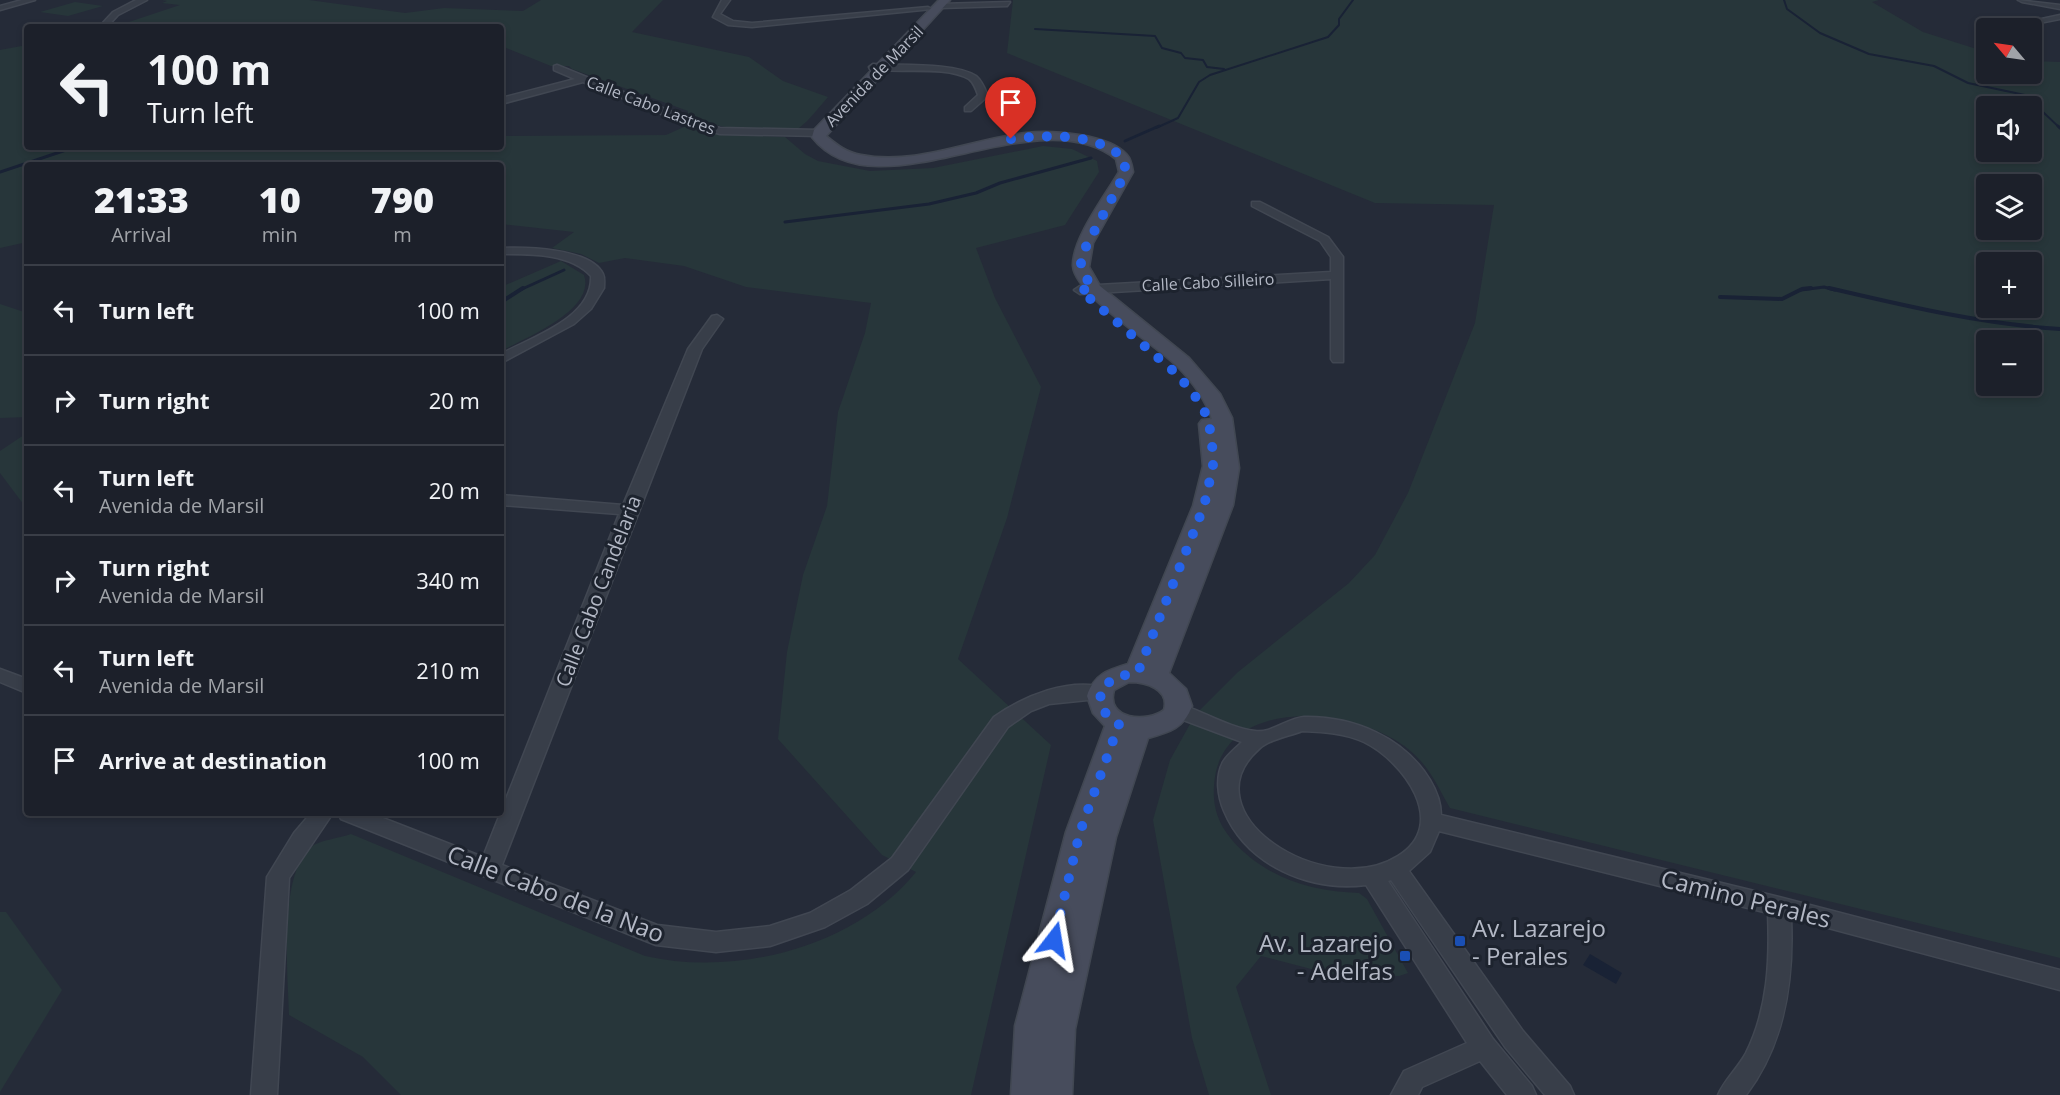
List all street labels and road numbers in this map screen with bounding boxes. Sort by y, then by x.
street label: Avenida de Marsil [820,21,928,131]
street label: Calle Cabo Lastres [583,70,719,140]
street label: Calle Cabo Silleiro [1141,268,1275,296]
street label: Calle Cabo Candelaria [549,491,647,691]
street label: Calle Cabo de la Nao [443,836,669,950]
street label: Camino Perales [1658,861,1834,935]

